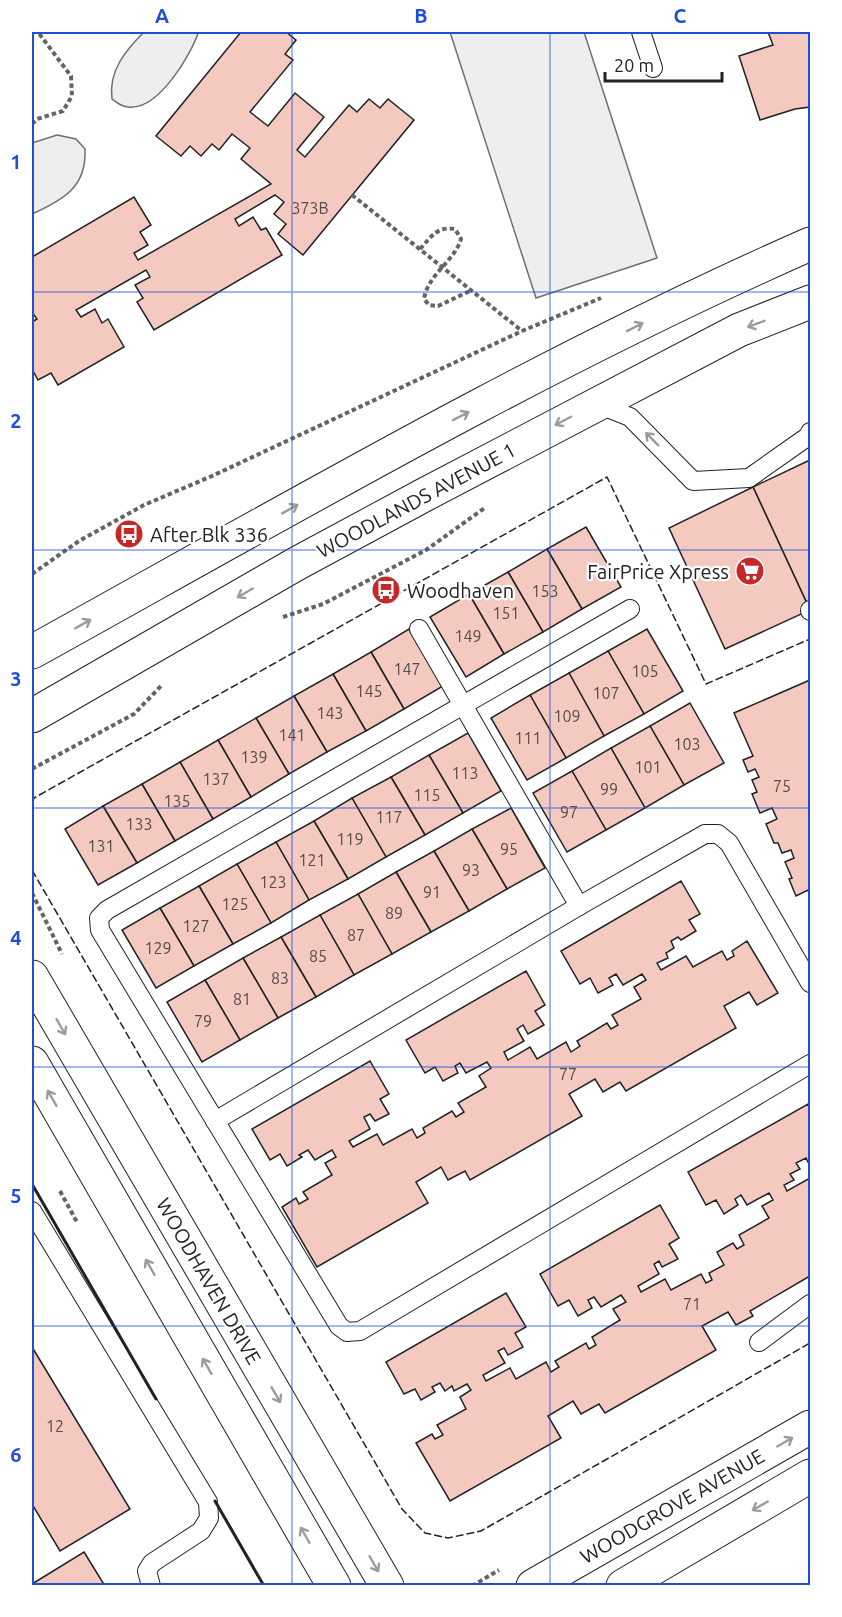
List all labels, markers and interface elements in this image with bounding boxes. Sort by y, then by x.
text: A [155,4,169,27]
text: B [414,4,428,27]
text: C [674,4,687,27]
scale bar [605,45,722,83]
text: 20 m [614,55,654,75]
text: 1 [10,150,22,173]
house number: 373B [291,199,329,217]
one-way arrow [747,319,766,330]
one-way arrow [625,321,643,332]
text: 2 [10,409,22,432]
one-way arrow [452,410,470,421]
one-way arrow [555,416,573,427]
one-way arrow [644,432,659,447]
street label: WOODLANDS AVENUE 1 [313,438,519,562]
one-way arrow [281,503,298,515]
bus stop icon: After Blk 336 [113,518,145,550]
place label: After Blk 336 [150,523,268,546]
supermarket icon: FairPrice Xpress [734,555,766,587]
place label: FairPrice Xpress [587,560,729,583]
bus stop icon: Woodhaven [370,574,402,606]
place label: Woodhaven [407,579,514,602]
house number: 153 [531,582,559,600]
one-way arrow [237,587,254,599]
house number: 151 [492,604,520,622]
one-way arrow [74,618,91,630]
house number: 149 [454,627,482,645]
house number: 147 [393,660,421,678]
house number: 105 [631,662,659,680]
text: 3 [10,667,22,690]
house number: 145 [355,682,383,700]
house number: 107 [592,684,620,702]
house number: 143 [316,704,344,722]
house number: 109 [553,707,581,725]
house number: 141 [278,726,306,744]
house number: 111 [514,729,542,747]
house number: 103 [673,735,701,753]
house number: 139 [240,748,268,766]
house number: 101 [634,758,662,776]
house number: 113 [451,764,479,782]
house number: 137 [202,770,230,788]
house number: 75 [773,777,791,795]
house number: 99 [600,780,618,798]
house number: 115 [413,786,441,804]
house number: 135 [163,792,191,810]
house number: 97 [560,803,578,821]
house number: 117 [375,808,403,826]
house number: 133 [125,815,153,833]
house number: 119 [336,830,364,848]
house number: 131 [87,837,115,855]
house number: 95 [500,840,518,858]
house number: 121 [298,851,326,869]
house number: 93 [462,861,480,879]
house number: 123 [259,873,287,891]
house number: 91 [423,883,441,901]
house number: 125 [221,895,249,913]
house number: 89 [385,904,403,922]
house number: 127 [182,917,210,935]
text: 4 [10,926,22,949]
house number: 87 [347,926,365,944]
house number: 129 [144,939,172,957]
house number: 85 [309,947,327,965]
house number: 83 [271,969,289,987]
house number: 81 [233,990,251,1008]
house number: 79 [194,1012,212,1030]
one-way arrow [55,1018,67,1035]
house number: 77 [559,1065,577,1083]
one-way arrow [46,1090,57,1108]
text: 5 [10,1184,22,1207]
street label: WOODHAVEN DRIVE [152,1194,266,1368]
one-way arrow [143,1259,155,1276]
house number: 71 [683,1295,701,1313]
one-way arrow [201,1358,213,1375]
one-way arrow [270,1386,282,1403]
house number: 12 [46,1417,64,1435]
one-way arrow [776,1435,793,1447]
text: 6 [10,1443,22,1466]
street label: WOODGROVE AVENUE [576,1444,768,1568]
one-way arrow [752,1500,769,1512]
one-way arrow [298,1527,310,1544]
one-way arrow [368,1555,380,1572]

